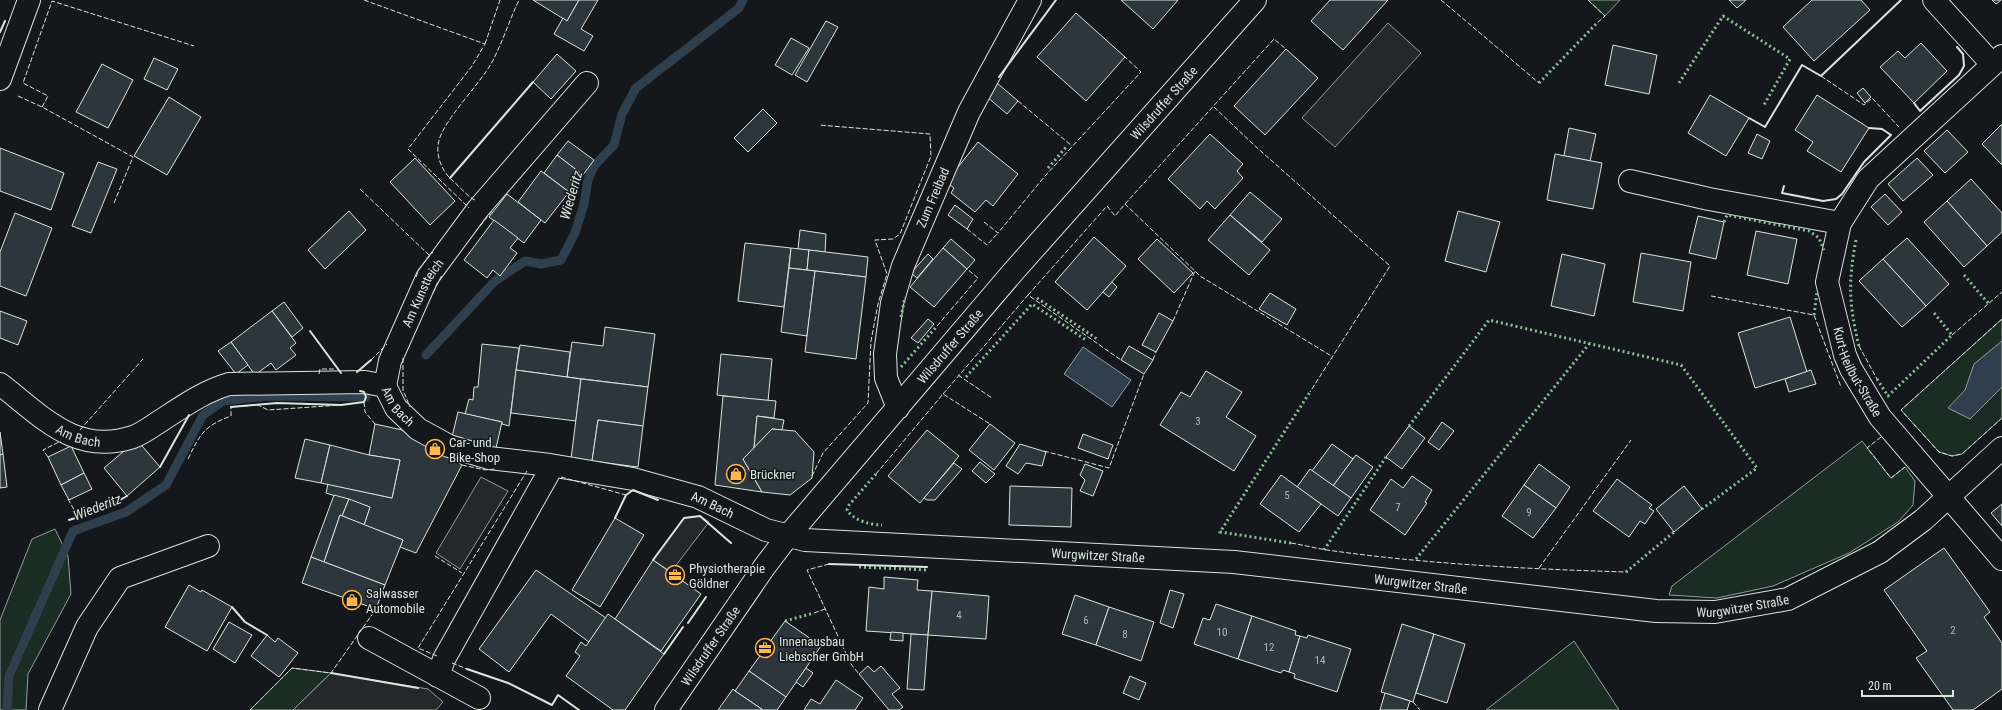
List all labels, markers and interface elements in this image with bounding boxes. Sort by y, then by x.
street label: Wilsdruffer Straße [1127,63,1200,142]
street label: Zum Freibad [913,165,952,230]
water label: Wiederitz [556,169,586,221]
street label: Am Kunstteich [399,256,446,329]
street label: Wilsdruffer Straße [914,306,986,386]
street label: Kurt-Heilbut-Straße [1831,325,1885,419]
street label: Am Bach [379,384,418,429]
house number: 3 [1195,415,1201,428]
street label: Am Bach [54,421,101,449]
place label: Car- und Bike-Shop [449,435,500,465]
shop icon: Car- und Bike-Shop [424,438,446,460]
shop icon: Brückner [725,463,747,485]
place label: Brückner [750,467,796,482]
street label: Am Bach [690,488,737,521]
house number: 5 [1284,489,1290,502]
water label: Wiederitz [71,491,123,523]
house number: 7 [1395,501,1401,514]
house number: 9 [1526,506,1532,519]
street label: Wurgwitzer Straße [1051,545,1145,565]
place label: Physiotherapie Göldner [689,561,765,591]
office icon: Physiotherapie Göldner [664,564,686,586]
street label: Wurgwitzer Straße [1373,571,1468,597]
place label: Salwasser Automobile [366,586,425,616]
shop icon: Salwasser Automobile [341,589,363,611]
street label: Wurgwitzer Straße [1696,591,1790,620]
street label: Wilsdruffer Straße [678,603,743,688]
house number: 4 [956,609,962,622]
house number: 6 [1083,614,1089,627]
house number: 2 [1950,624,1956,637]
house number: 10 [1217,626,1227,639]
house number: 8 [1122,628,1128,641]
place label: Innenausbau Liebscher GmbH [779,634,864,664]
office icon: Innenausbau Liebscher GmbH [754,637,776,659]
house number: 12 [1264,641,1274,654]
house number: 14 [1315,654,1326,667]
scale bar [1862,672,1953,698]
text: 20 m [1868,679,1892,693]

